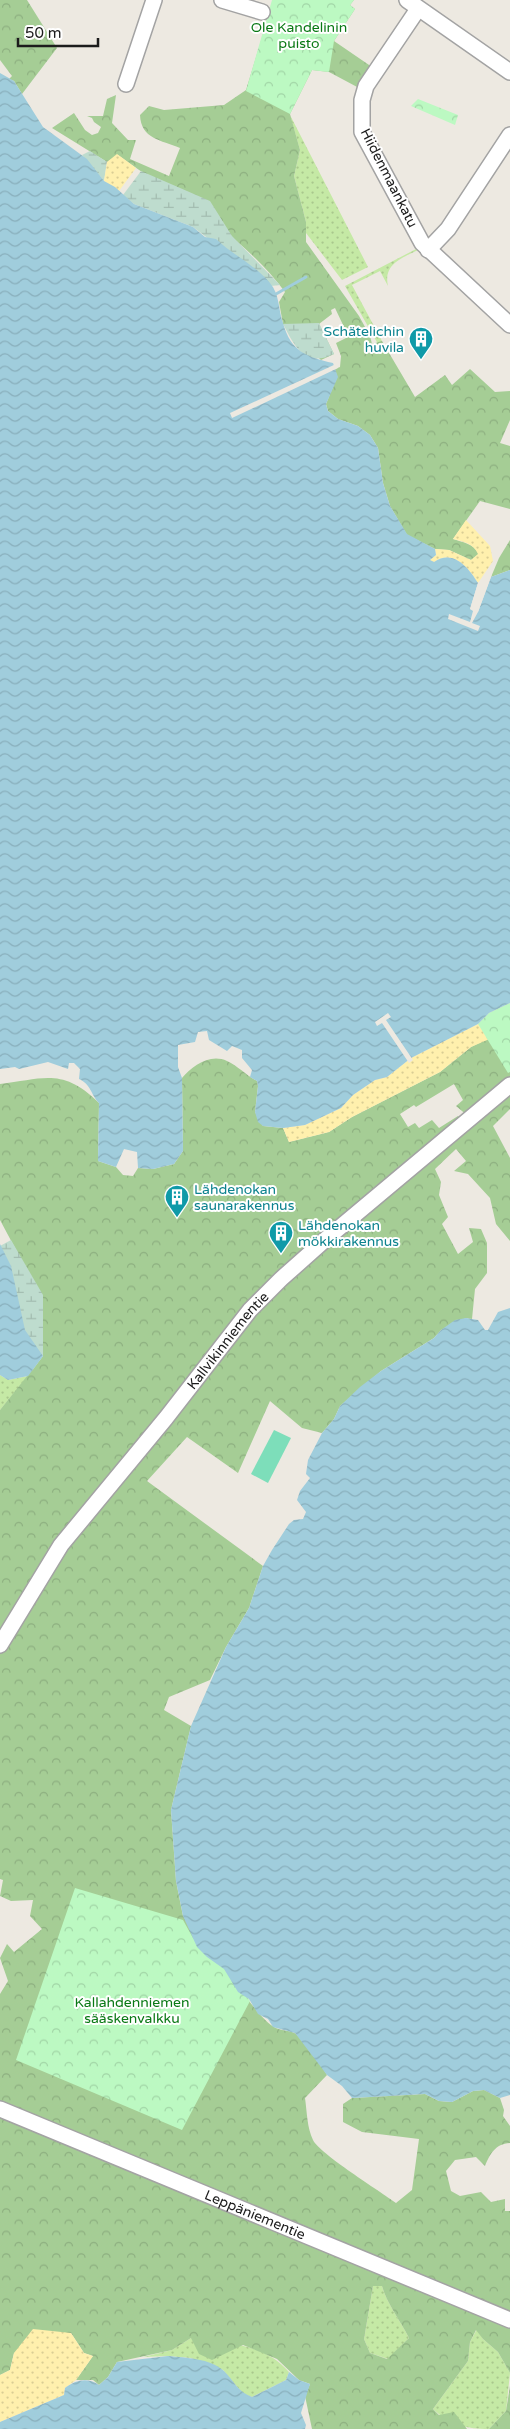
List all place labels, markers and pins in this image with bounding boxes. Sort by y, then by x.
place label: Schätelichin huvila [324,323,404,356]
building icon: Schätelichin huvila [408,326,434,360]
place label: Lähdenokan saunarakennus [194,1181,295,1214]
building icon: Lähdenokan saunarakennus [164,1184,190,1218]
place label: Lähdenokan mökkirakennus [298,1217,399,1250]
building icon: Lähdenokan mökkirakennus [268,1220,294,1254]

